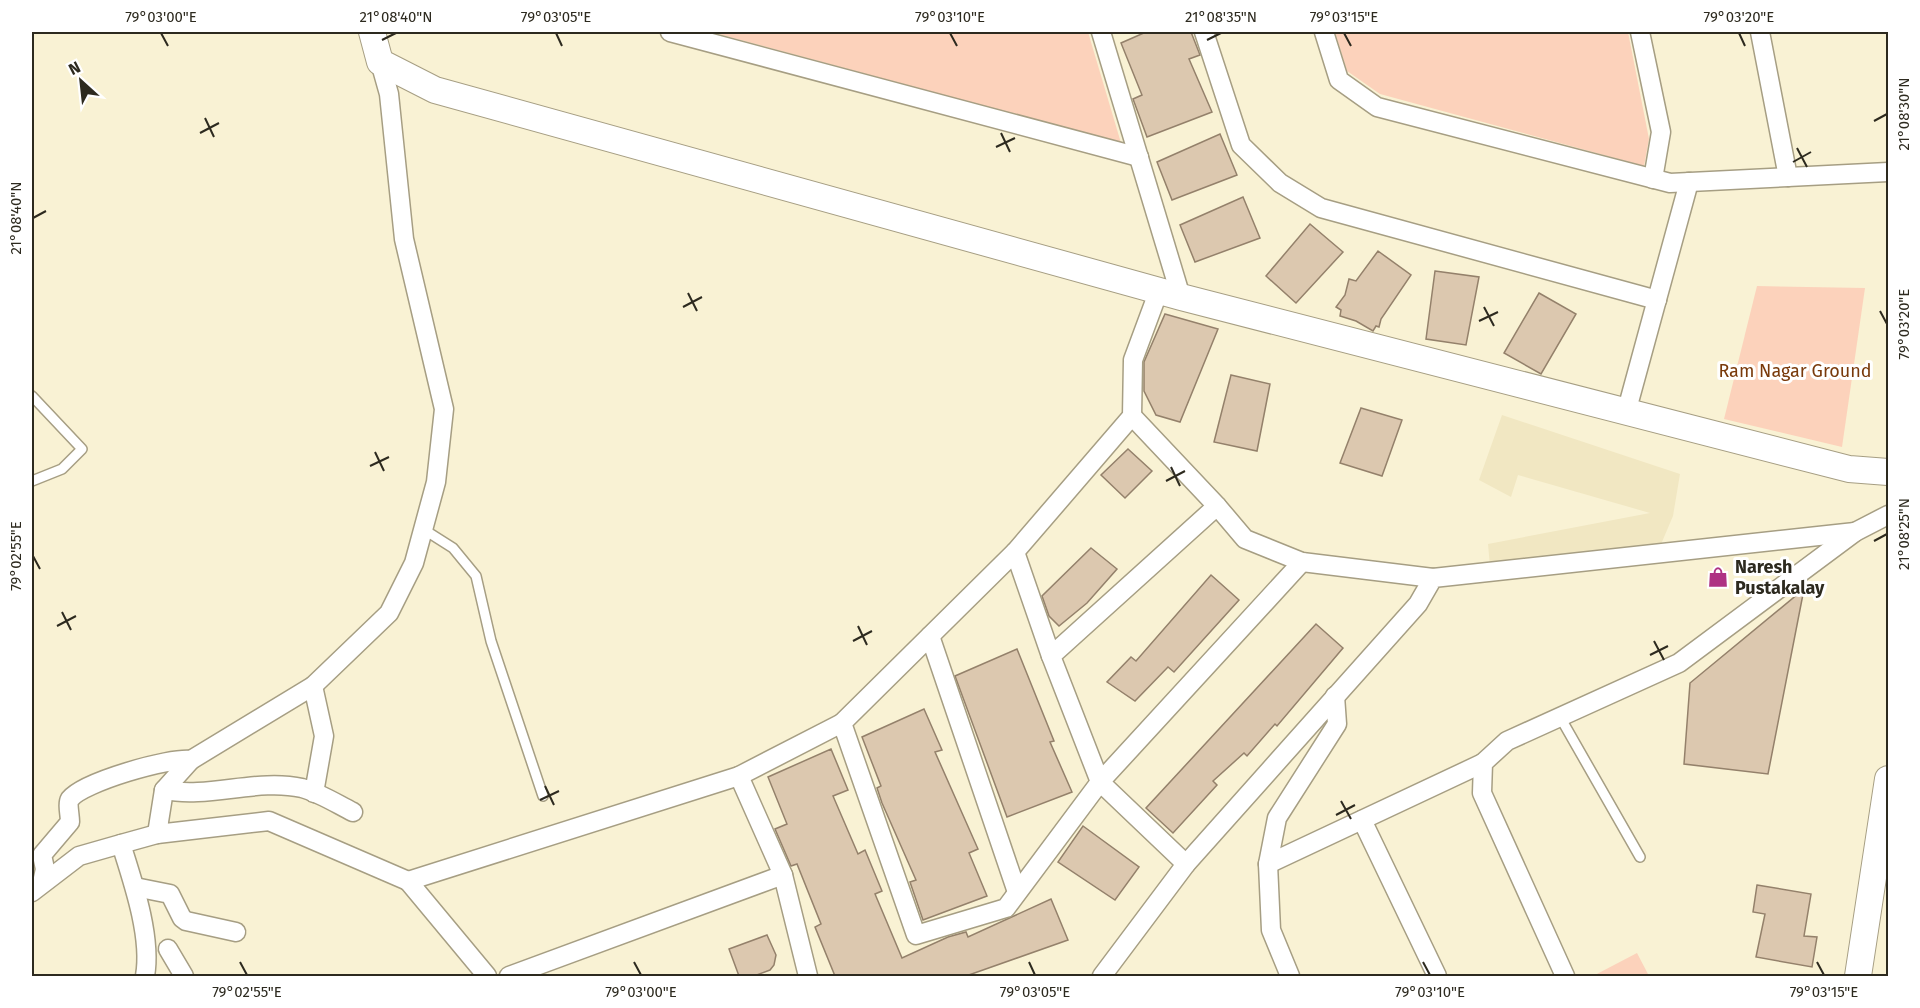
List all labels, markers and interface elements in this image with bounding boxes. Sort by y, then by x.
text: 79°03'00"E [125,8,197,26]
text: 21°08'40"N [360,8,432,26]
text: 79°03'05"E [521,8,591,26]
text: 79°03'10"E [915,8,985,26]
text: 21°08'35"N [1185,8,1257,26]
text: 79°03'15"E [1310,8,1378,26]
text: 79°03'20"E [1704,8,1774,26]
north arrow [51,51,111,111]
text: N [65,57,83,79]
text: 21°08'30"N [1895,77,1913,151]
text: 21°08'40"N [7,182,25,254]
text: 79°03'20"E [1895,289,1913,359]
park label: Ram Nagar Ground [1718,360,1872,382]
text: 21°08'25"N [1895,498,1913,570]
text: 79°02'55"E [7,521,25,591]
place label: Naresh Pustakalay [1735,556,1825,599]
shop icon: Naresh Pustakalay [1706,565,1730,589]
text: 79°02'55"E [212,983,282,1001]
text: 79°03'00"E [605,983,677,1001]
text: 79°03'05"E [1000,983,1070,1001]
text: 79°03'10"E [1395,983,1465,1001]
text: 79°03'15"E [1790,983,1858,1001]

